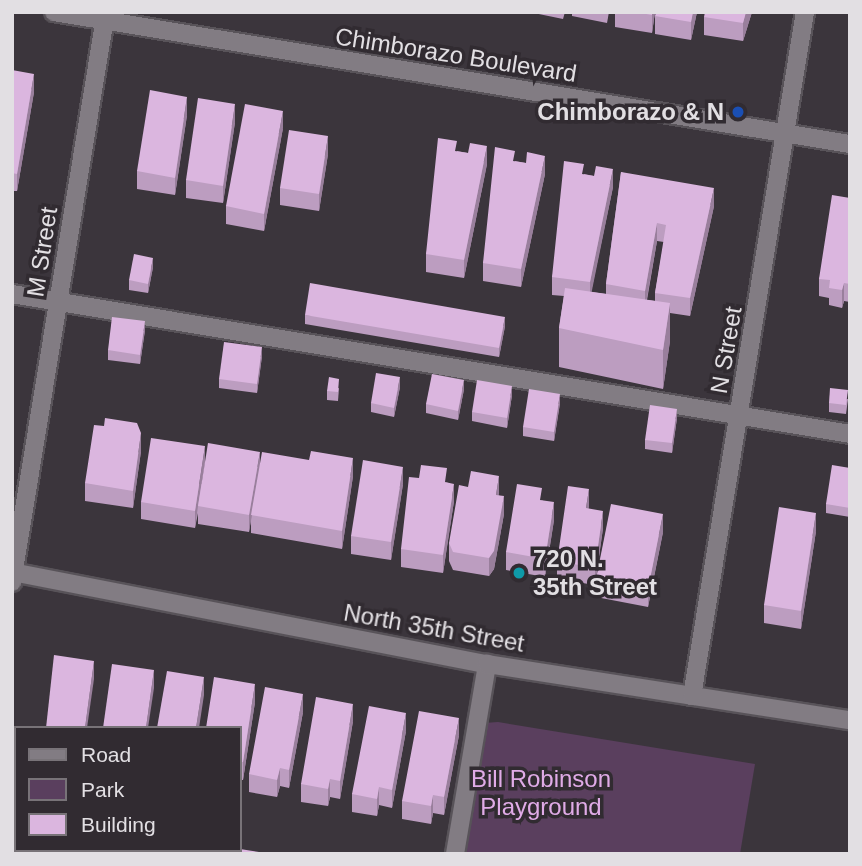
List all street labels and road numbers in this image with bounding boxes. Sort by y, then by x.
street label: Chimborazo Boulevard [333,22,579,88]
street label: M Street [21,205,63,299]
street label: N Street [704,304,748,396]
street label: North 35th Street [342,598,526,658]

